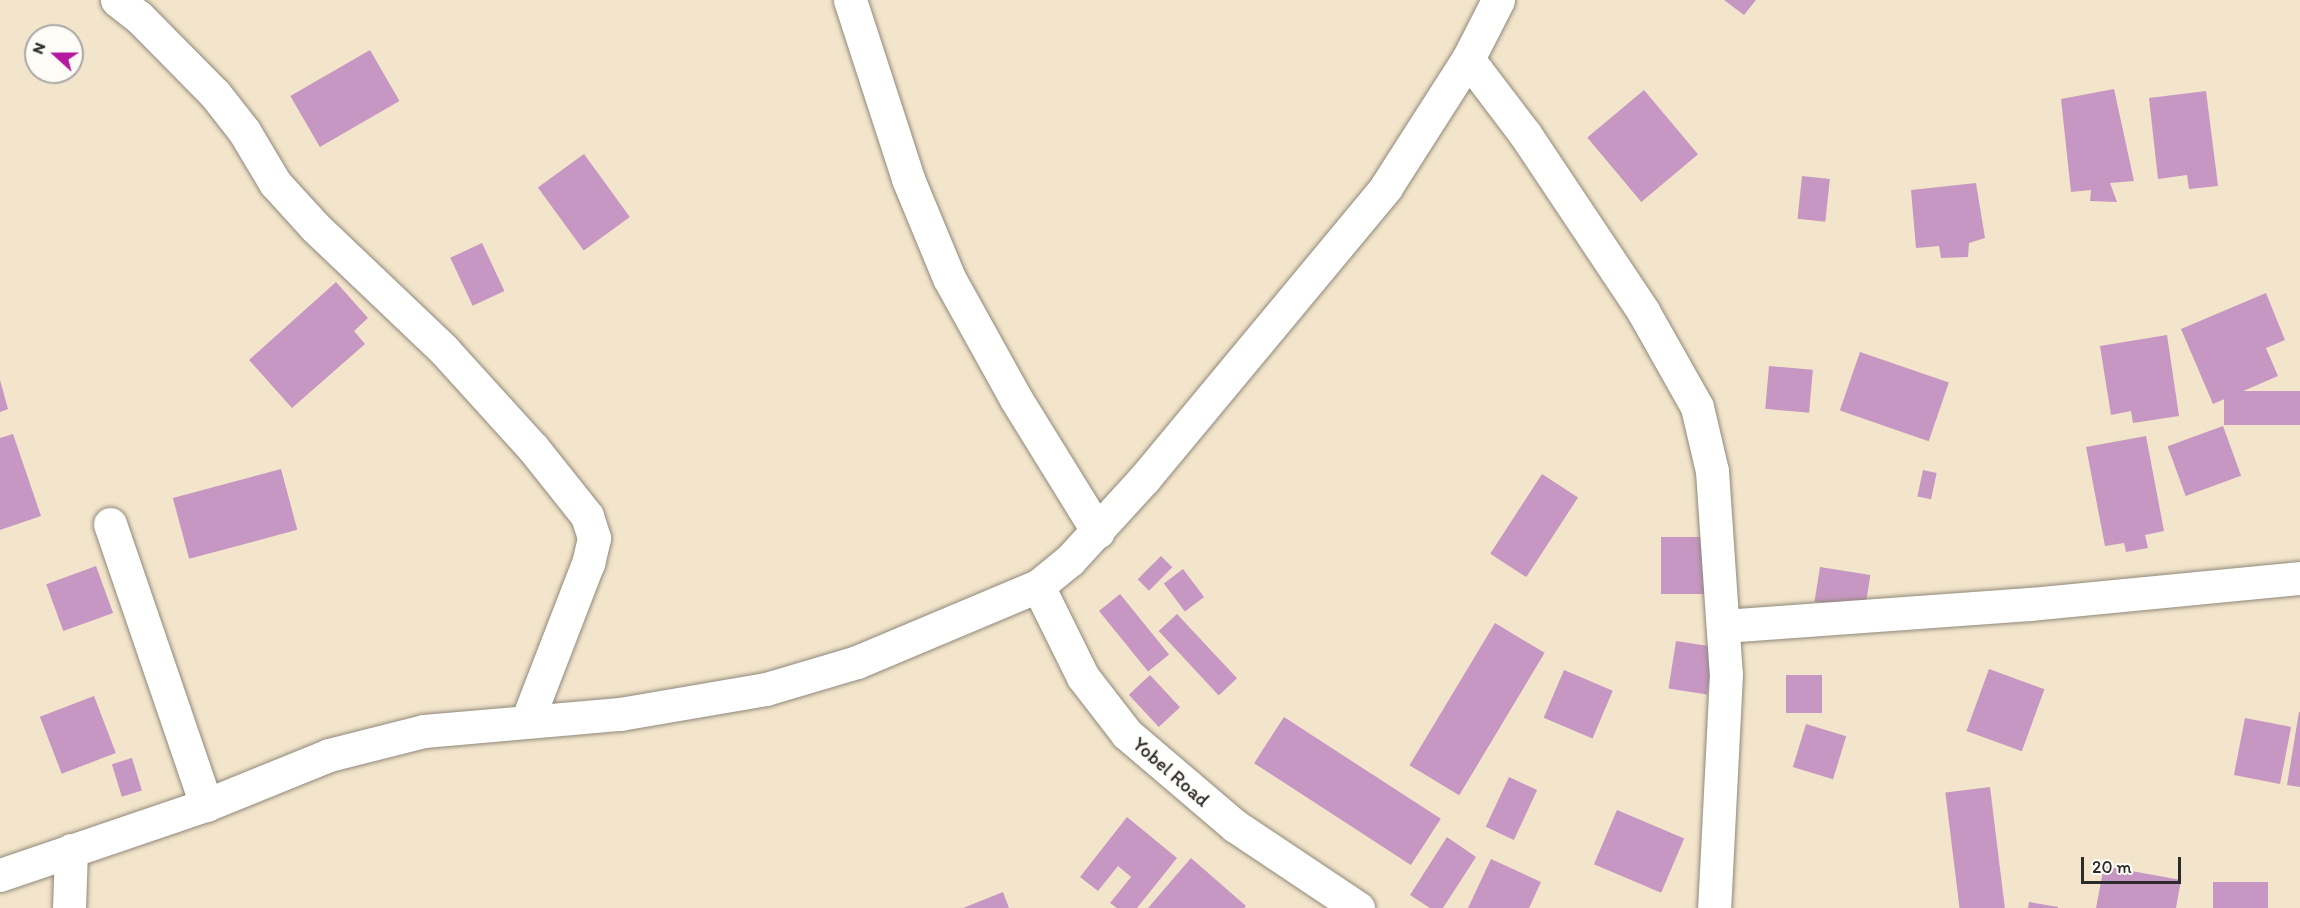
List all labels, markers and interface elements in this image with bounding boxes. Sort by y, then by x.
north arrow [24,24,84,84]
text: N [28,40,49,57]
street label: Yobel Road [1128,732,1214,812]
scale bar [2084,845,2184,883]
text: 20 m [2092,856,2132,878]

